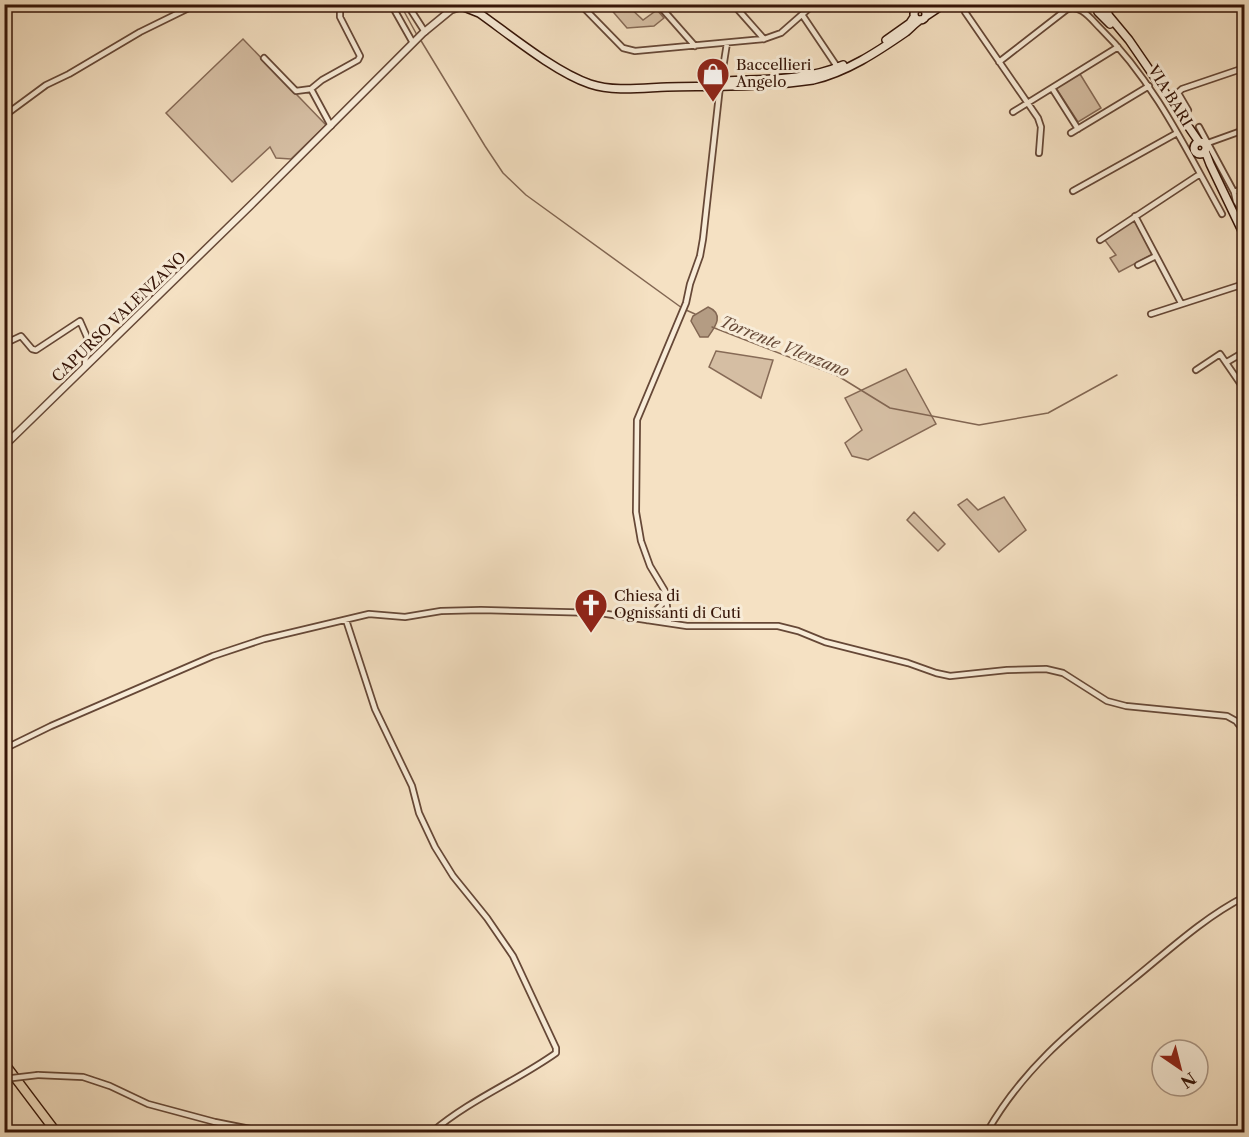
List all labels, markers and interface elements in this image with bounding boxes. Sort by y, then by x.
place label: Baccellieri Angelo [735,55,812,91]
shop icon: Baccellieri Angelo [695,56,731,103]
street label: VIA BARI [1144,61,1197,130]
street label: CAPURSO VALENZANO [48,248,190,386]
water label: Torrente Vlenzano [717,311,853,381]
place label: Chiesa di Ognissanti di Cuti [614,586,741,622]
church icon: Chiesa di Ognissanti di Cuti [573,587,609,634]
north arrow [1150,1038,1210,1098]
text: N [1177,1068,1200,1093]

